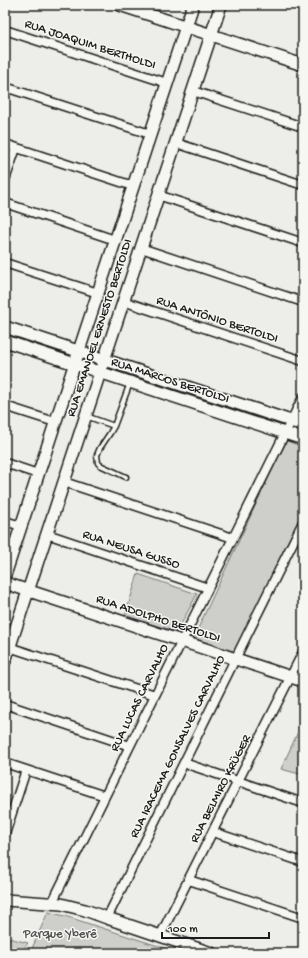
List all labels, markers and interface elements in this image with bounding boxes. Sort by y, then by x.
street label: RUA JOAQUIM BERTHOLDI [22,17,158,73]
street label: RUA EMANOEL ERNESTO BERTOLDI [64,237,136,419]
street label: RUA ANTÔNIO BERTOLDI [154,292,280,347]
street label: RUA MARCOS BERTOLDI [109,355,231,407]
street label: RUA NEUSA GUSSO [80,527,182,573]
street label: RUA ADOLPHO BERTOLDI [94,592,222,646]
street label: RUA LUCAS CARVALHO [107,642,173,754]
street label: RUA IRACEMA GONSALVES CARVALHO [127,653,229,841]
street label: RUA BELMIRO KRÜGER [187,732,255,845]
scale bar [162,914,269,940]
text: 100 m [167,923,198,937]
park label: Parque Yberê [22,927,97,942]

